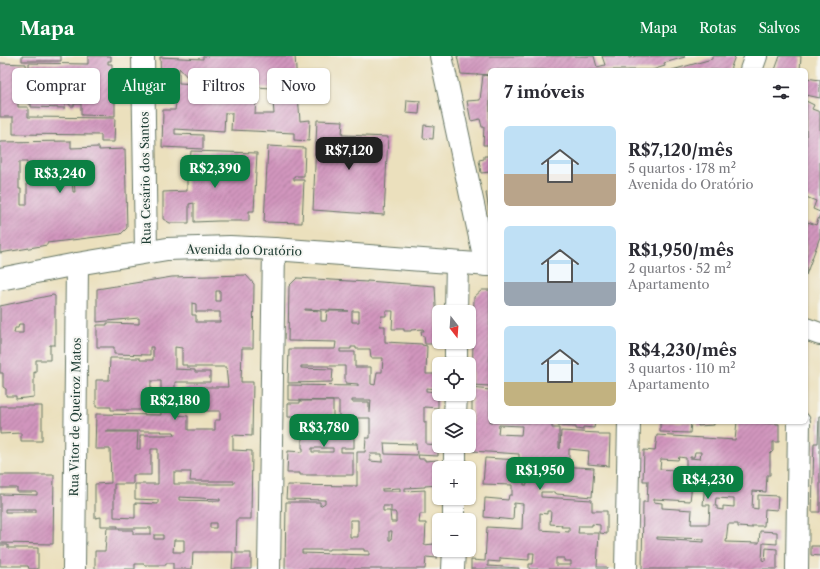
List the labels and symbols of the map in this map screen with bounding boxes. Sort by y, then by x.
street label: Rua Cesário dos Santos [136,111,154,245]
pin: R$7,120 [312,137,386,171]
pin: R$2,390 [178,155,252,189]
pin: R$3,240 [23,160,97,194]
street label: Avenida do Oratório [185,241,302,259]
north arrow [432,305,476,349]
street label: Rua Vitor de Queiroz Matos [66,337,84,497]
pin: R$2,180 [138,387,212,421]
pin: R$3,780 [287,414,361,448]
pin: R$1,950 [503,457,577,491]
pin: R$4,230 [671,466,745,500]

